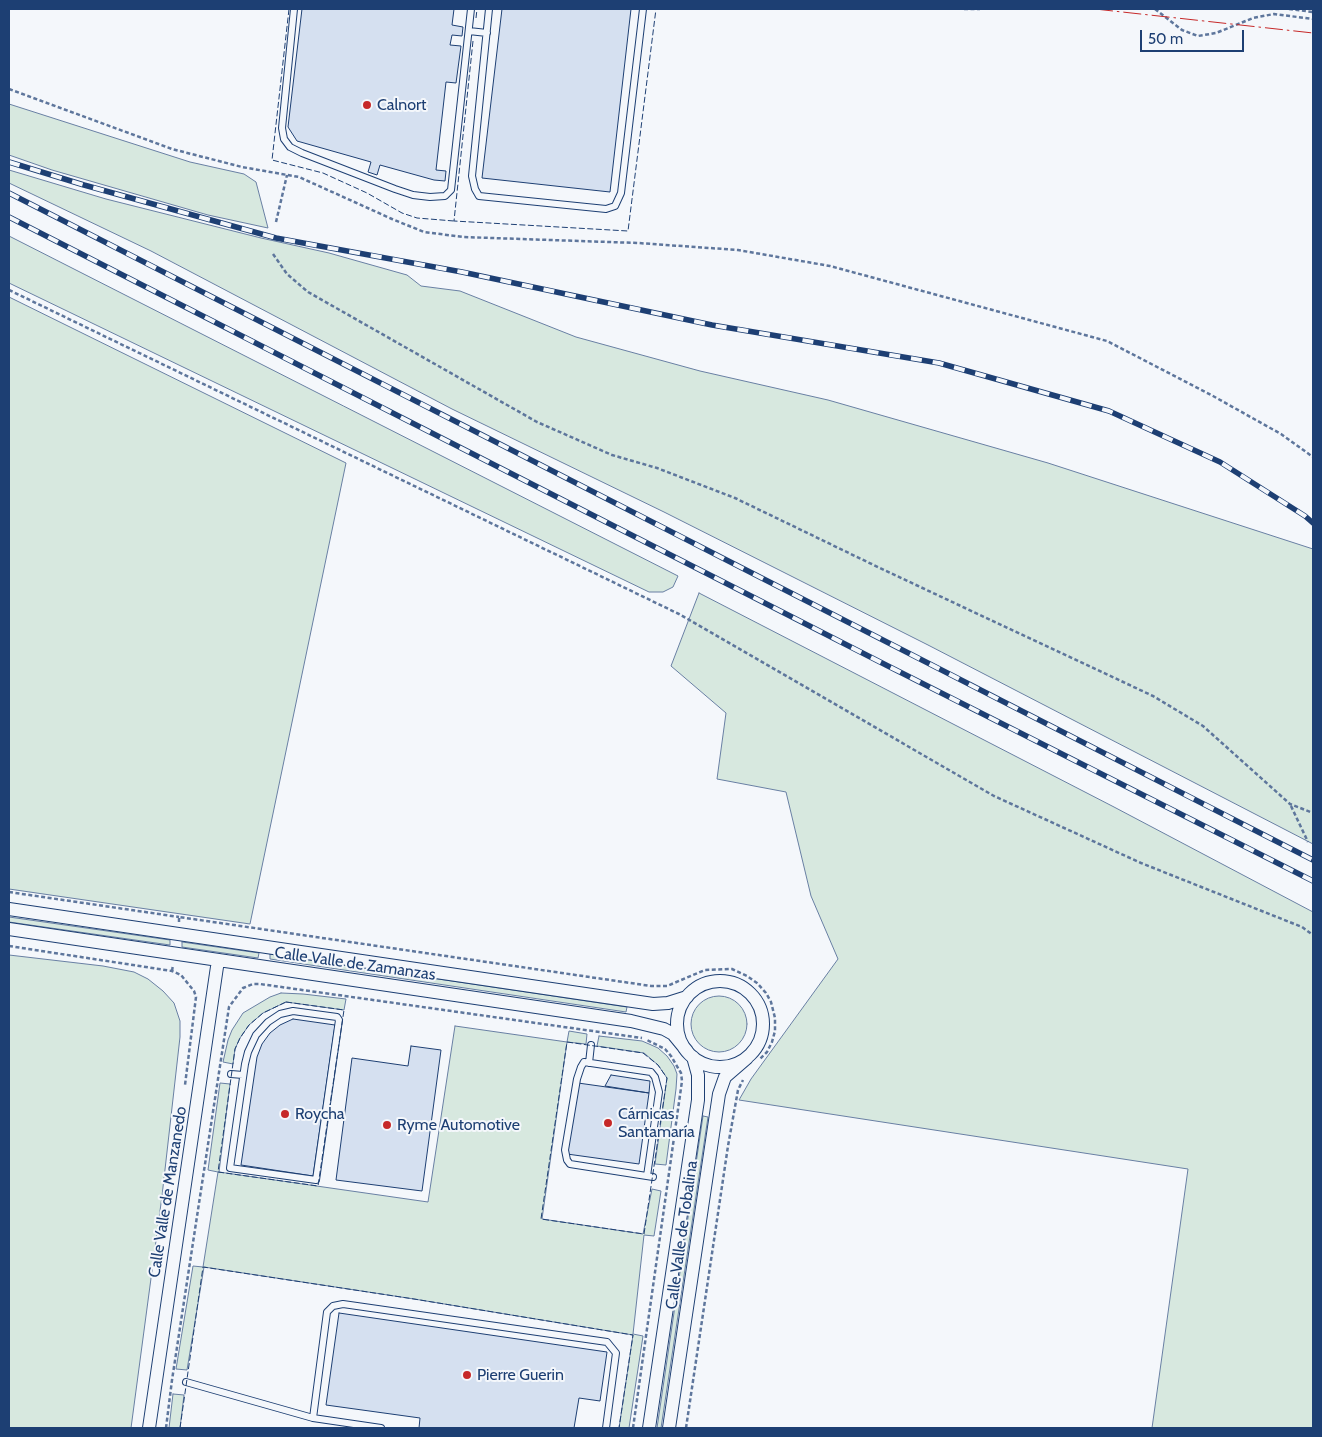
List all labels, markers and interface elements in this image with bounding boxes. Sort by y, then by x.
scale bar [1142,20,1246,52]
text: 50 m [1148,30,1183,48]
place label: Calnort [377,95,427,115]
marker: Calnort [361,99,373,111]
street label: Calle Valle de Zamanzas [273,943,437,985]
place label: Roycha [295,1104,345,1124]
place label: Cárnicas Santamaría [618,1104,695,1142]
street label: Calle Valle de Manzanedo [145,1105,191,1279]
marker: Roycha [279,1108,291,1120]
place label: Ryme Automotive [397,1115,520,1135]
marker: Cárnicas Santamaría [602,1117,614,1129]
marker: Ryme Automotive [381,1119,393,1131]
street label: Calle Valle de Tobalina [662,1159,702,1311]
place label: Pierre Guerin [477,1365,564,1385]
marker: Pierre Guerin [461,1369,473,1381]

